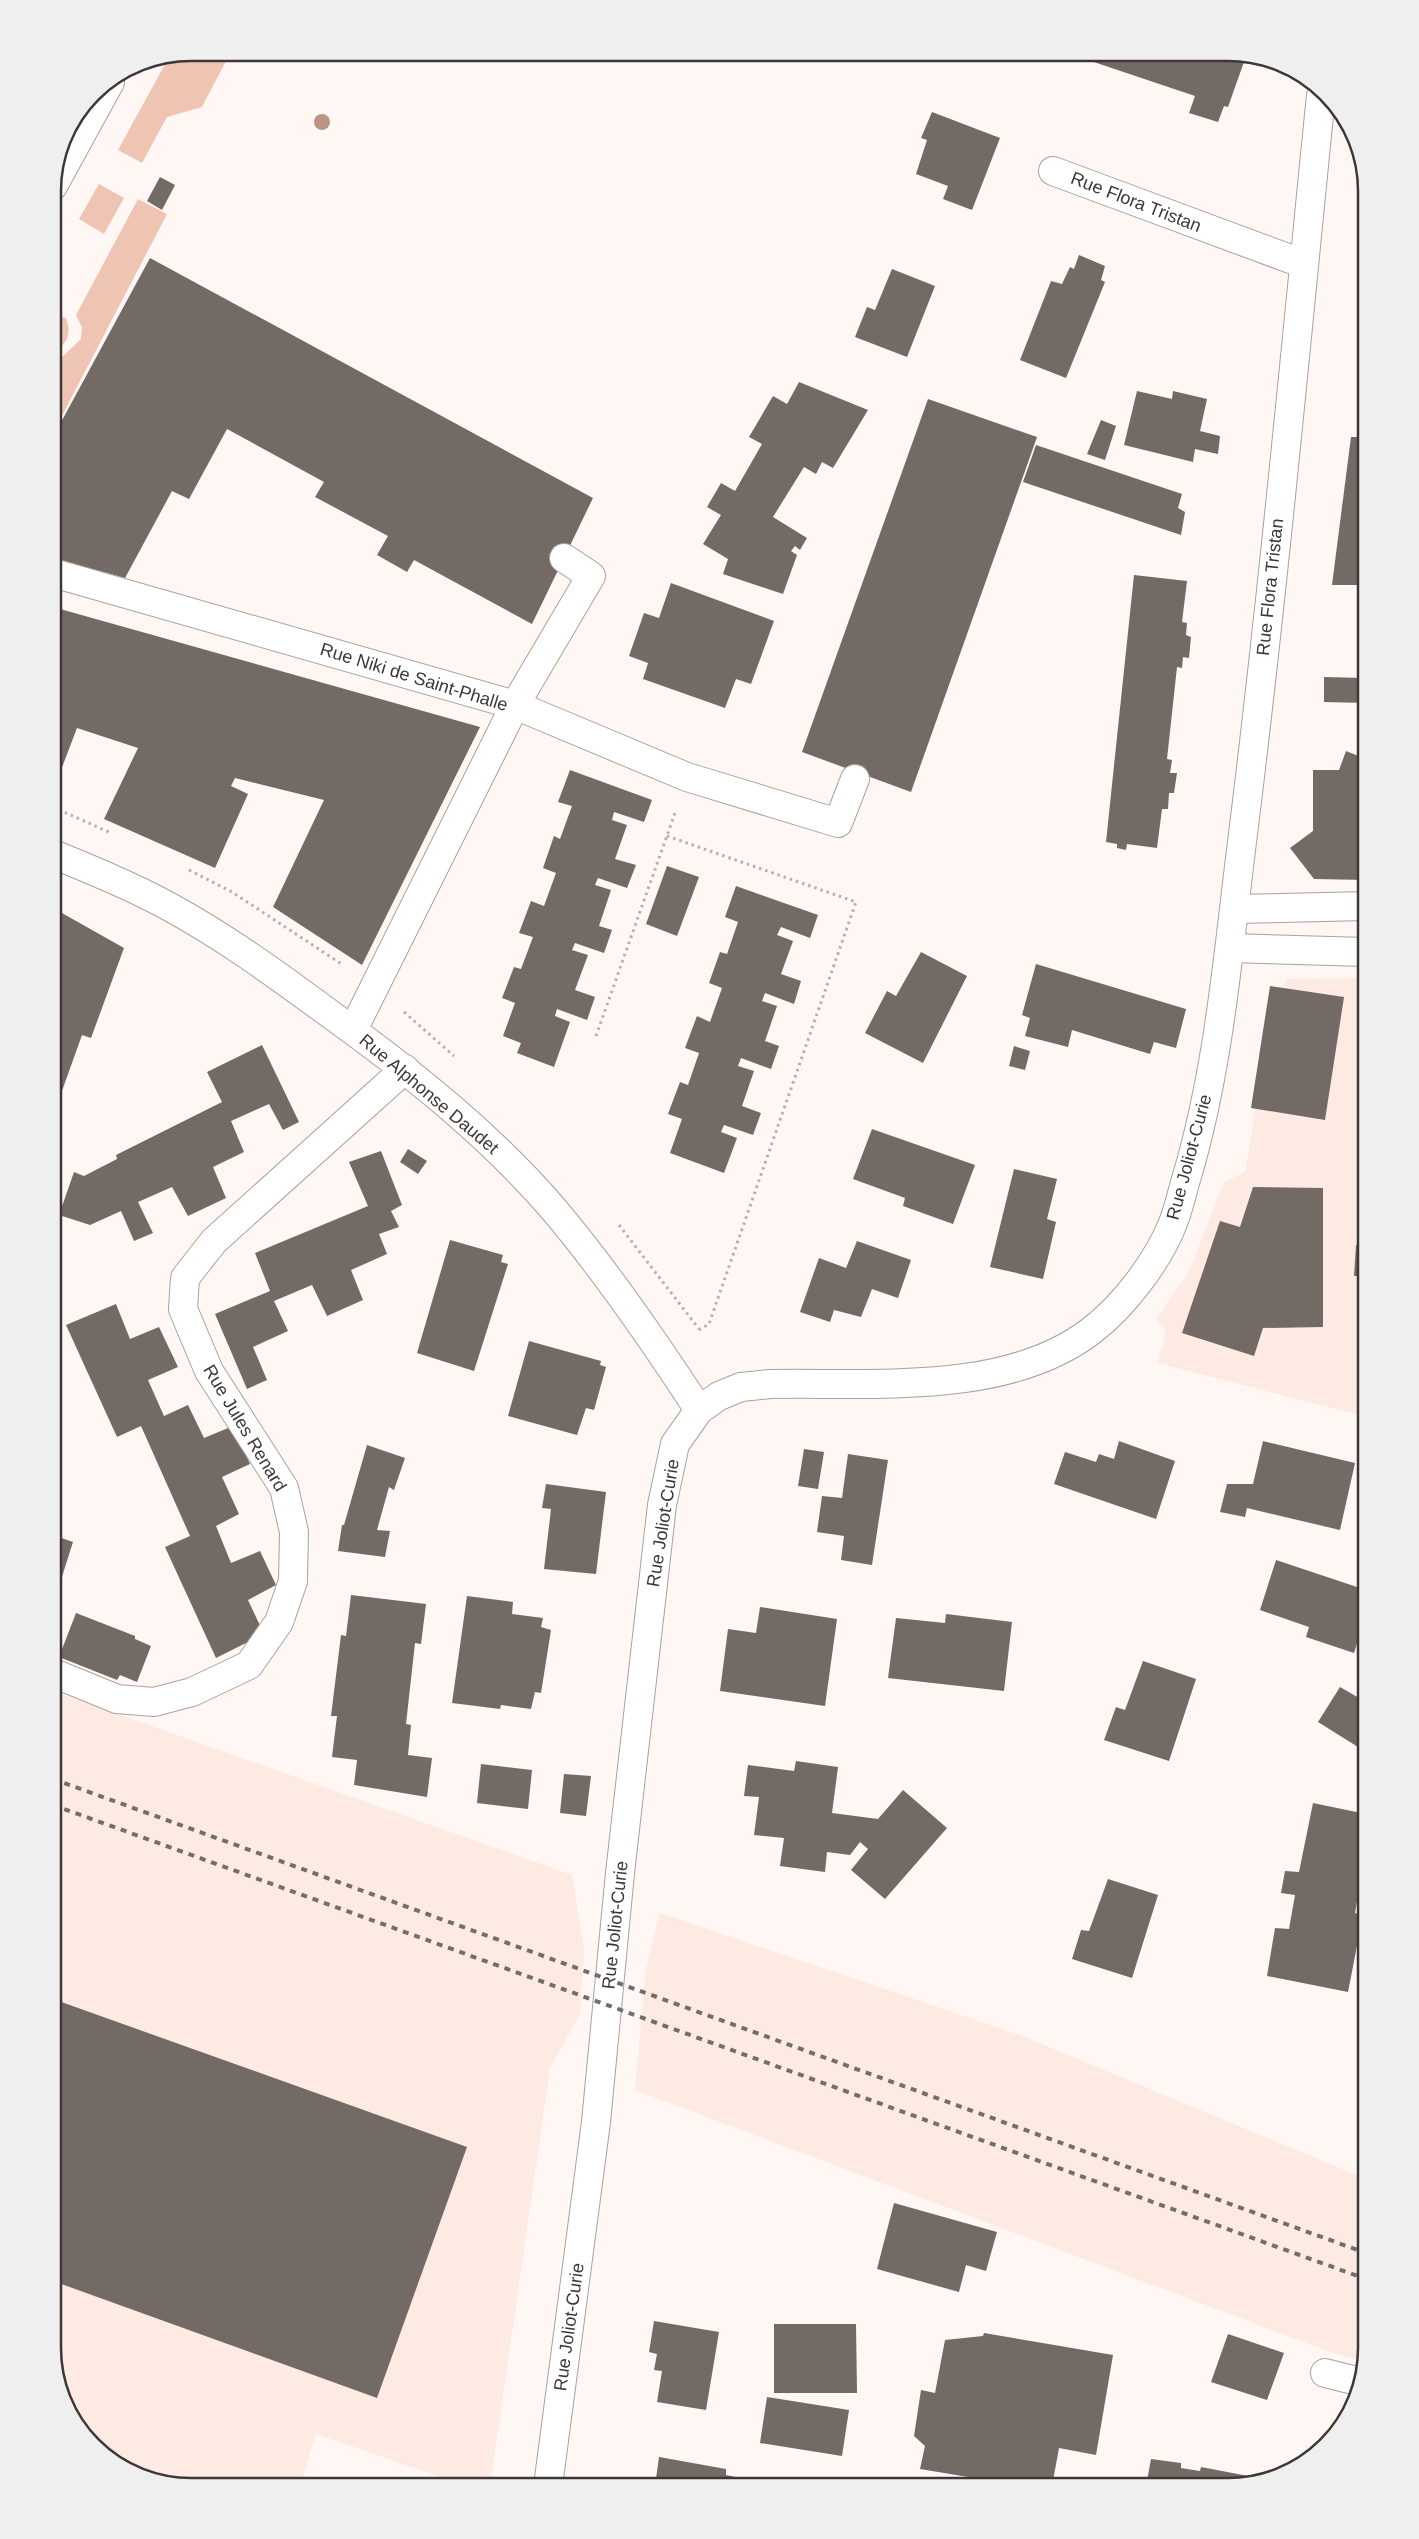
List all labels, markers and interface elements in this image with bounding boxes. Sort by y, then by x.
street label: Rue Flora Tristan [1068,168,1204,236]
street label: Rue Flora Tristan [1253,517,1287,657]
street label: Rue Niki de Saint-Phalle [318,639,510,715]
street label: Rue Alphonse Daudet [355,1030,503,1158]
street label: Rue Joliot-Curie [1163,1092,1215,1222]
street label: Rue Jules Renard [199,1361,291,1495]
street label: Rue Joliot-Curie [643,1458,683,1588]
street label: Rue Joliot-Curie [598,1860,632,1990]
street label: Rue Joliot-Curie [550,2262,588,2392]

